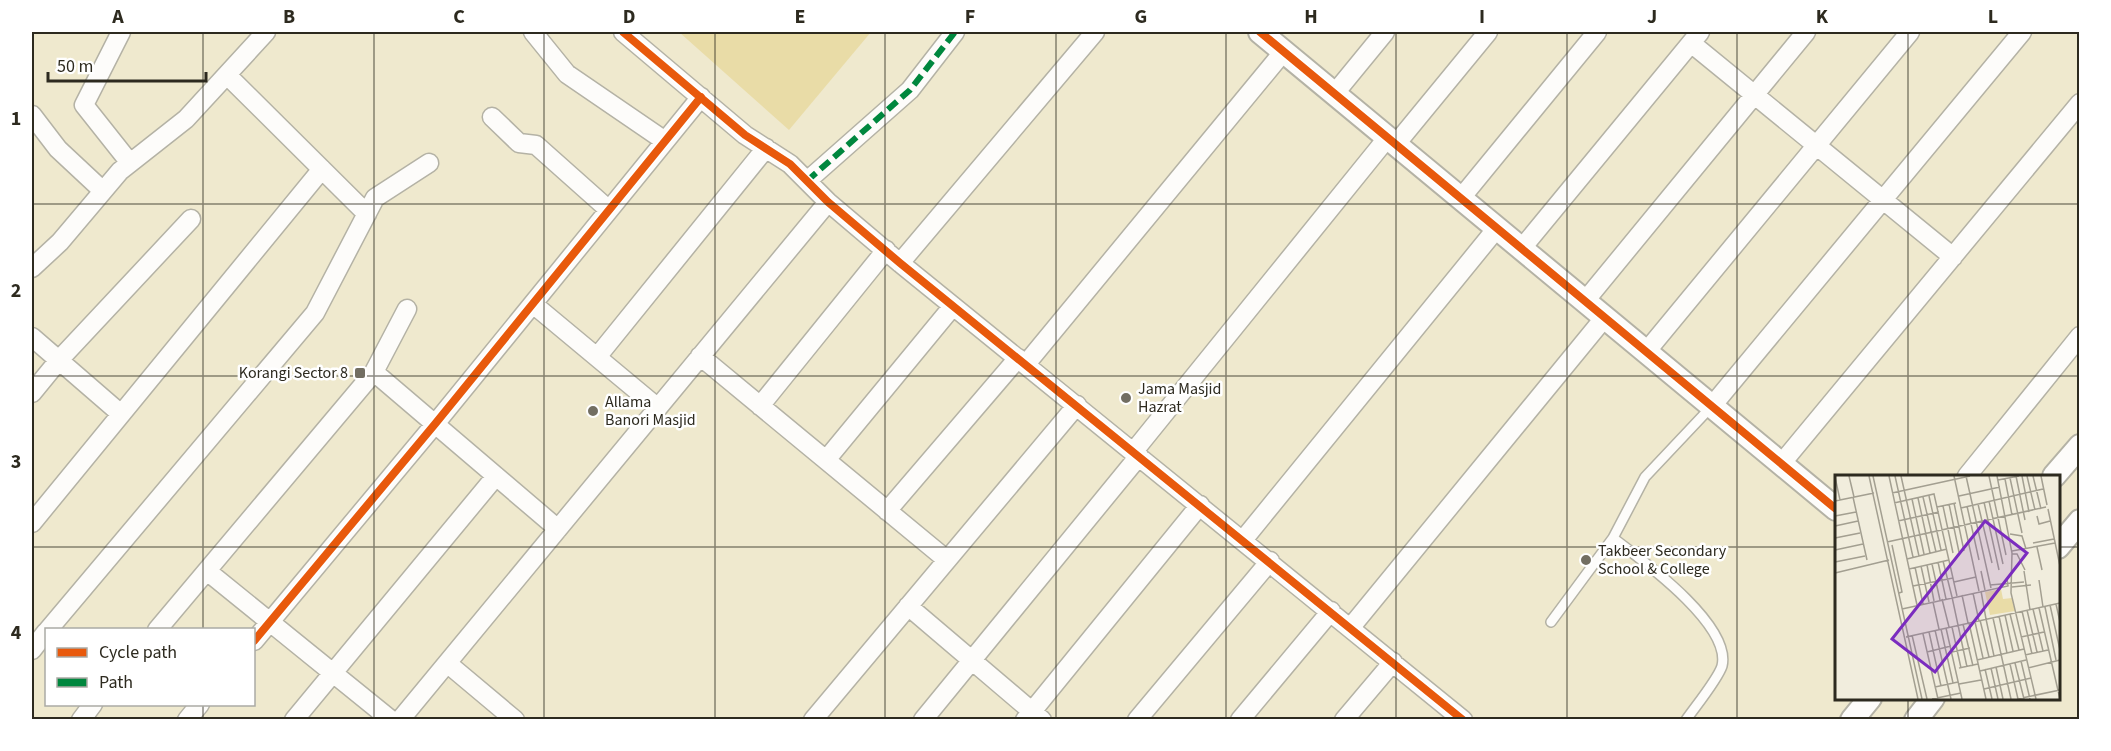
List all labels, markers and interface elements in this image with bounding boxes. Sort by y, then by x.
text: A [111,3,124,31]
text: B [283,3,295,31]
text: C [453,3,465,31]
text: D [623,3,635,31]
text: E [795,3,805,31]
text: F [965,3,975,31]
text: G [1135,3,1147,31]
text: H [1304,3,1318,31]
text: I [1479,3,1485,31]
text: J [1647,3,1657,31]
text: K [1816,3,1829,31]
text: L [1988,3,1998,31]
scale bar [48,45,206,83]
text: 50 m [57,54,93,79]
text: 1 [11,105,21,133]
text: 2 [11,277,21,305]
place label: Korangi Sector 8 [239,362,348,384]
marker: Korangi Sector 8 [353,366,367,380]
place label: Jama Masjid Hazrat [1138,378,1221,418]
place label: Allama Banori Masjid [605,391,696,431]
marker: Jama Masjid Hazrat [1119,391,1133,405]
marker: Allama Banori Masjid [586,404,600,418]
text: 3 [11,448,21,476]
inset map [1835,475,2060,700]
place label: Takbeer Secondary School & College [1598,540,1727,580]
marker: Takbeer Secondary School & College [1579,553,1593,567]
text: 4 [11,619,22,647]
legend [45,628,255,706]
text: Cycle path [99,640,177,665]
text: Path [99,670,133,695]

